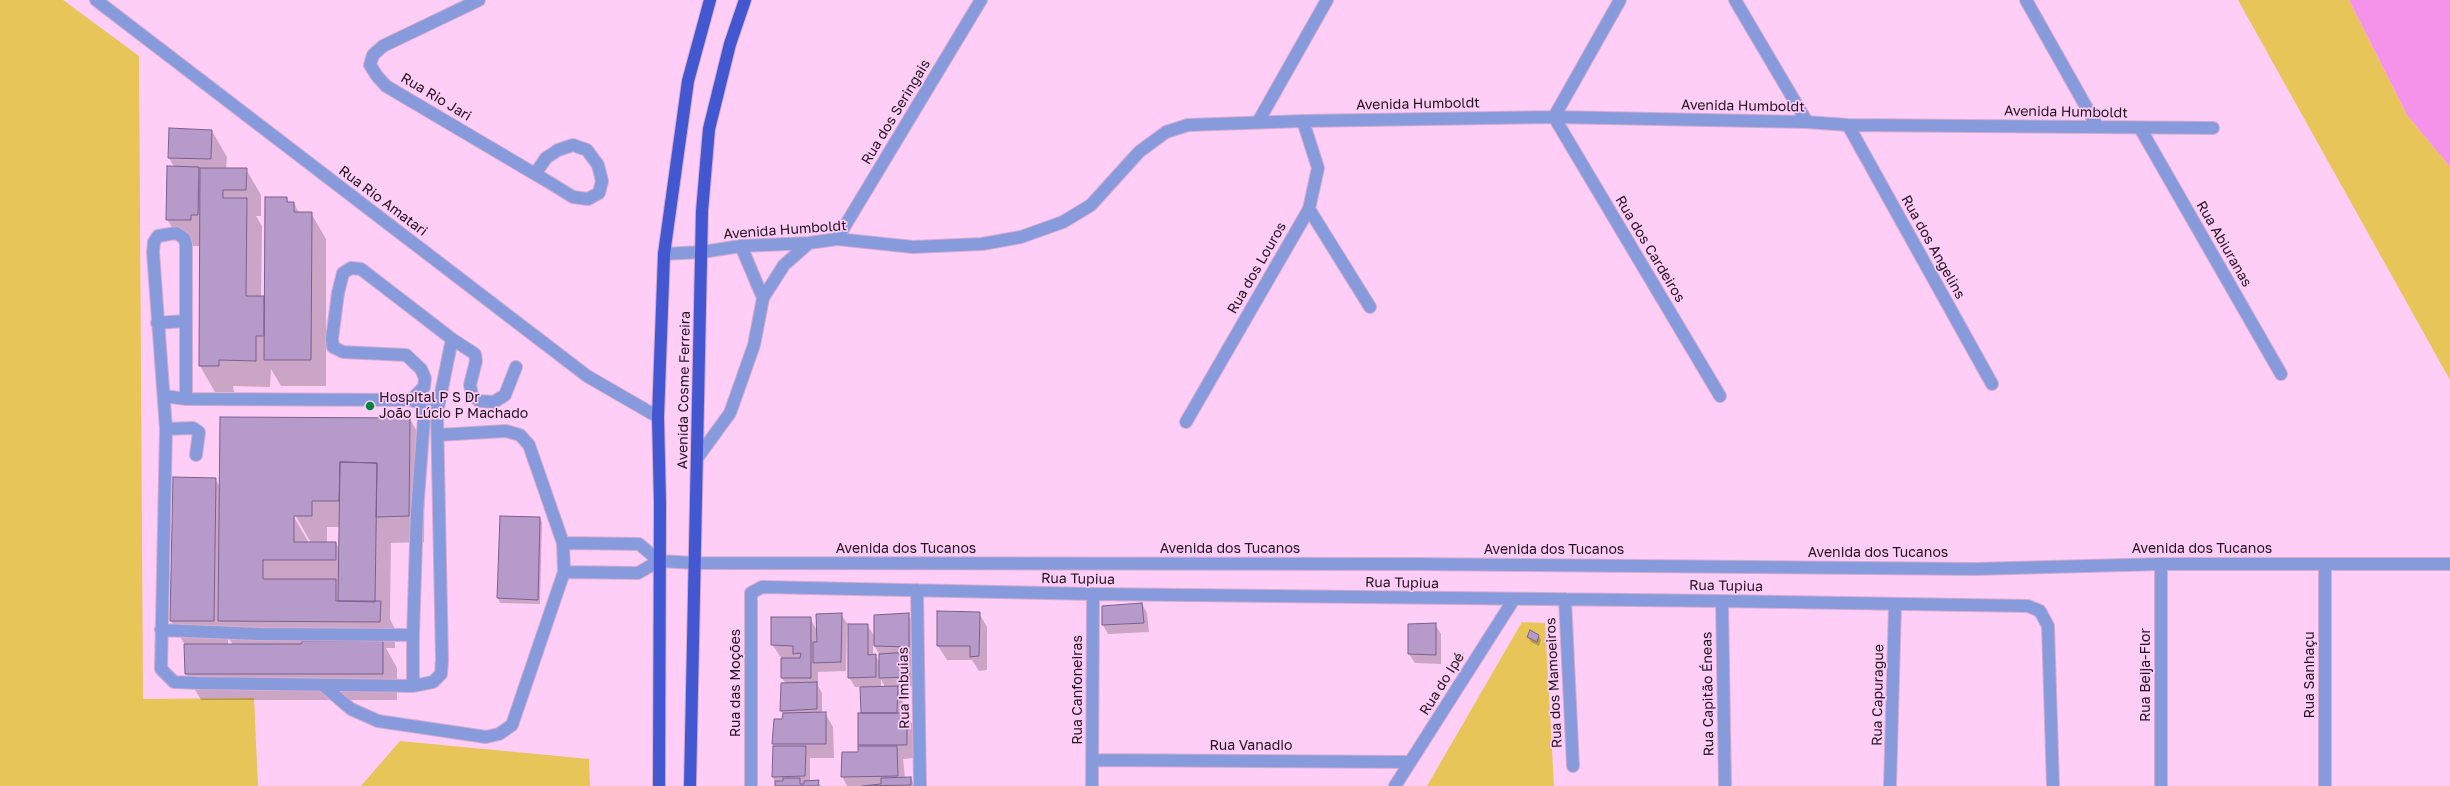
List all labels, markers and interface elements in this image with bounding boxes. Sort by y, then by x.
street label: Rua dos Seringais [858,56,934,168]
street label: Rua Rio Jari [398,69,474,125]
street label: Avenida Humboldt [1356,95,1480,113]
street label: Avenida Humboldt [1681,97,1805,115]
street label: Avenida Humboldt [2004,103,2128,121]
street label: Rua Rio Amatari [335,162,431,240]
street label: Rua dos Angelins [1898,192,1968,302]
street label: Rua dos Cardeiros [1612,193,1688,305]
street label: Rua Abiuranas [2193,198,2255,290]
street label: Avenida Humboldt [723,217,847,243]
street label: Rua dos Louros [1224,219,1290,317]
street label: Avenida Cosme Ferreira [674,311,694,469]
place label: Hospital P S Dr João Lúcio P Machado [379,390,528,422]
marker: Hospital P S Dr João Lúcio P Machado [364,400,376,412]
street label: Avenida dos Tucanos [836,541,976,557]
street label: Avenida dos Tucanos [1160,541,1300,557]
street label: Avenida dos Tucanos [2132,541,2272,557]
street label: Avenida dos Tucanos [1484,542,1624,558]
street label: Avenida dos Tucanos [1808,545,1948,561]
street label: Rua Tupiua [1041,570,1115,588]
street label: Rua Tupiua [1365,574,1439,592]
street label: Rua Tupiua [1689,577,1763,595]
street label: Rua dos Mamoeiros [1542,617,1566,749]
street label: Rua Beija-Flor [2138,628,2154,722]
street label: Rua das Moções [728,629,744,737]
street label: Rua Capitão Éneas [1699,631,1717,757]
street label: Rua Sanhaçu [2302,631,2318,719]
street label: Rua Canfoneiras [1070,635,1086,745]
street label: Rua Capurague [1869,644,1887,746]
street label: Rua Imbuias [895,647,913,729]
street label: Rua do Ipé [1416,650,1468,718]
street label: Rua Vanadio [1210,738,1292,754]

